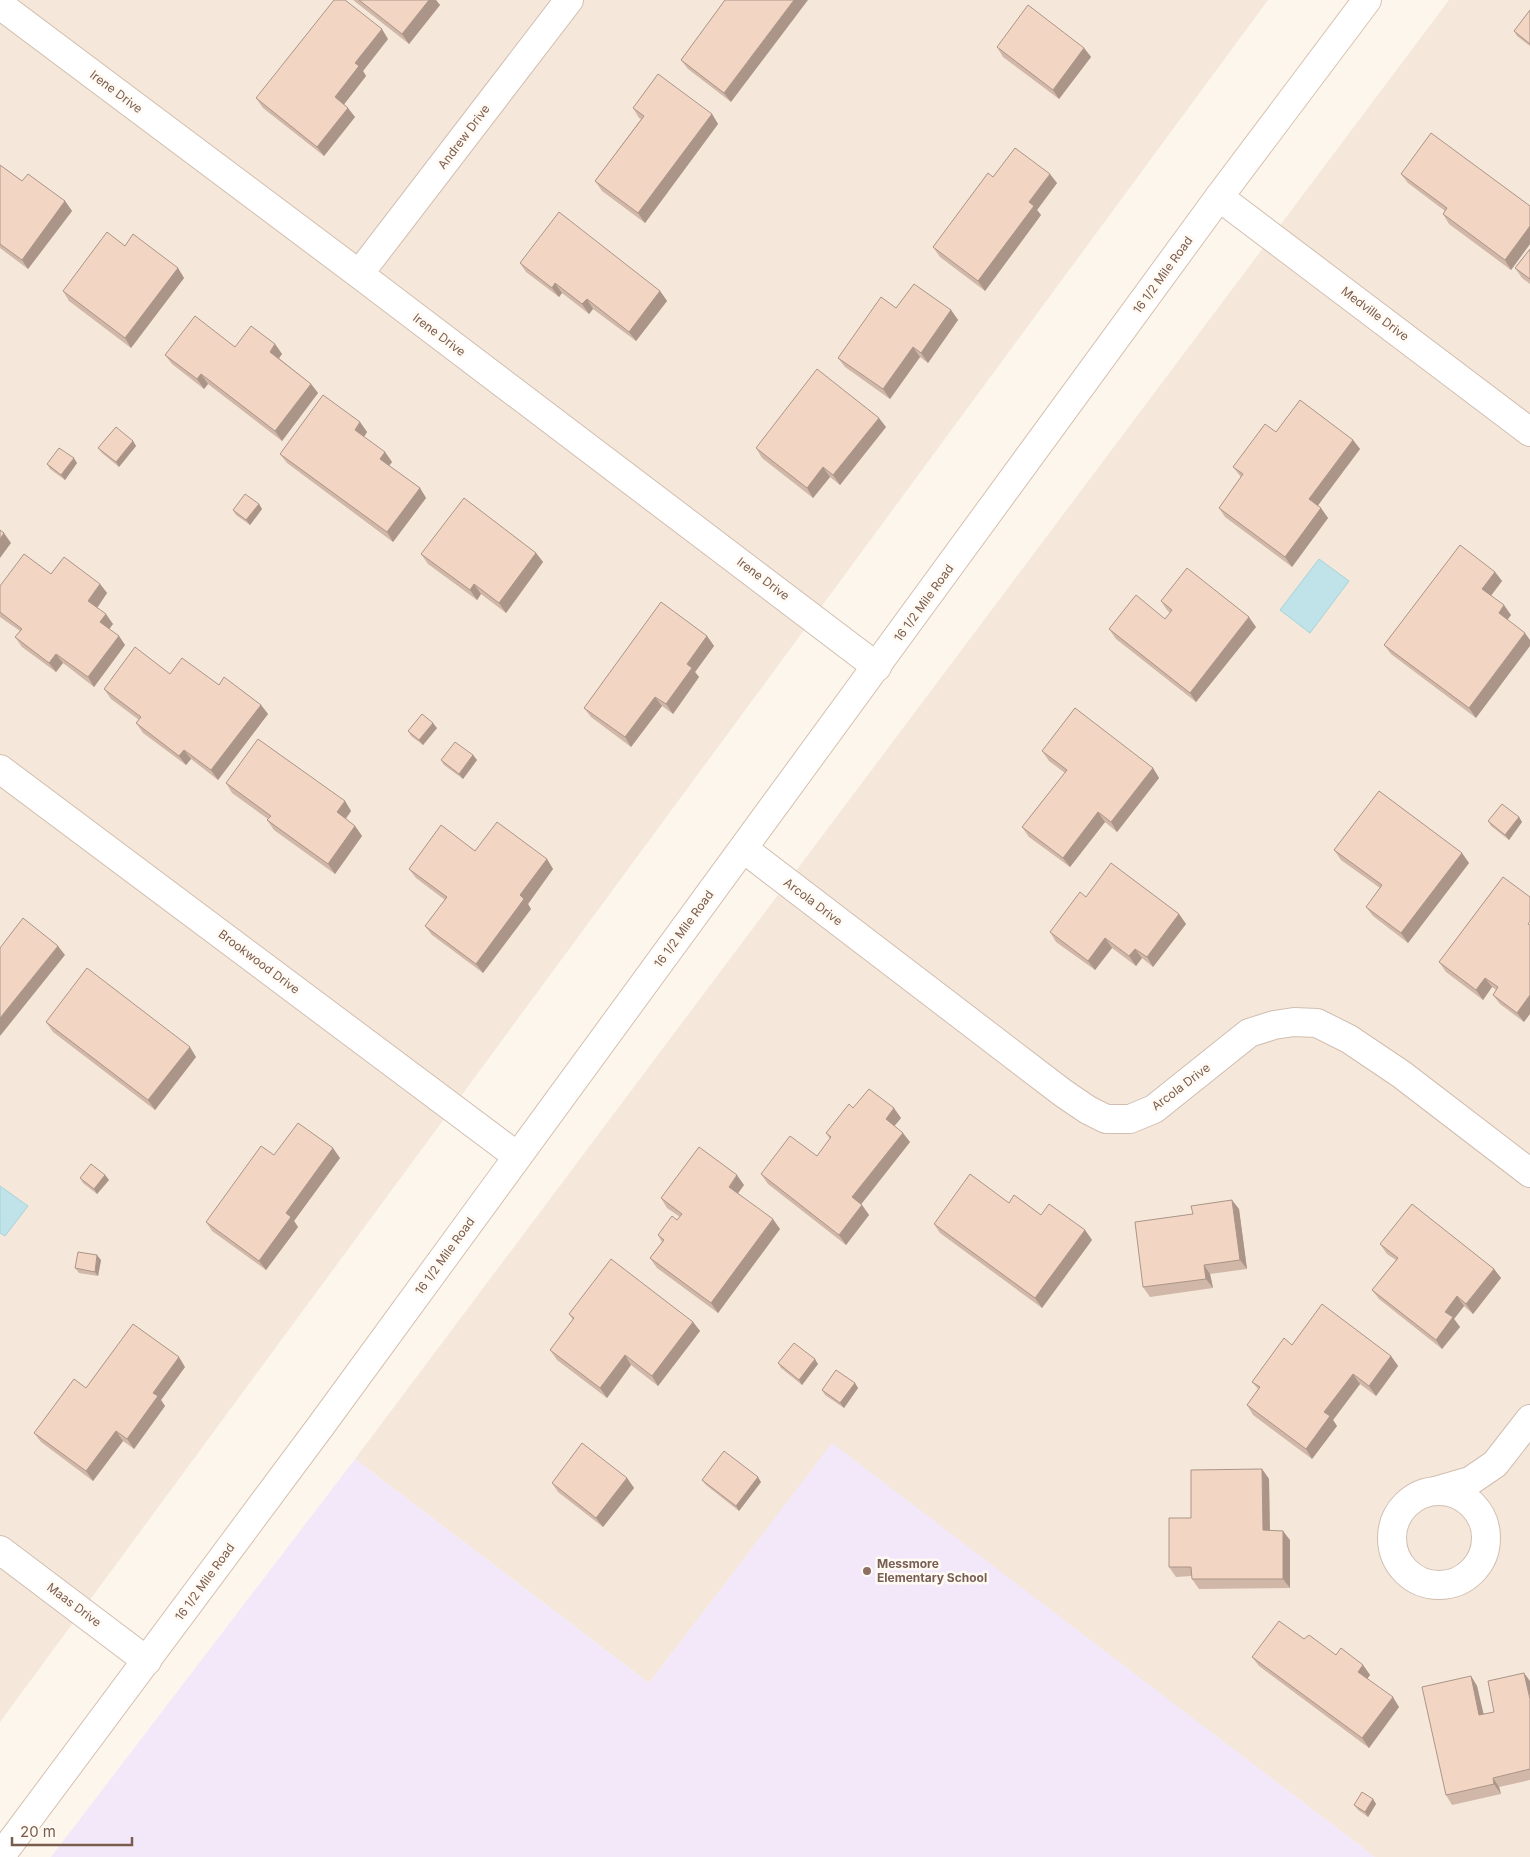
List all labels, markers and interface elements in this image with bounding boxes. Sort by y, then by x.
street label: Irene Drive [87,67,145,116]
street label: Andrew Drive [435,102,493,172]
street label: 16 1/2 Mile Road [1130,233,1196,316]
street label: Medville Drive [1338,283,1412,344]
street label: Irene Drive [410,310,468,359]
street label: Irene Drive [734,554,792,603]
street label: 16 1/2 Mile Road [891,561,957,644]
street label: Arcola Drive [781,875,846,928]
street label: 16 1/2 Mile Road [651,887,717,970]
street label: Brookwood Drive [216,926,303,997]
street label: Arcola Drive [1148,1060,1213,1113]
street label: 16 1/2 Mile Road [412,1214,478,1297]
street label: 16 1/2 Mile Road [172,1540,238,1623]
place label: Messmore Elementary School [877,1556,987,1585]
marker: Messmore Elementary School [861,1565,873,1577]
street label: Maas Drive [44,1579,104,1630]
scale bar [12,1814,132,1846]
text: 20 m [20,1822,56,1841]

